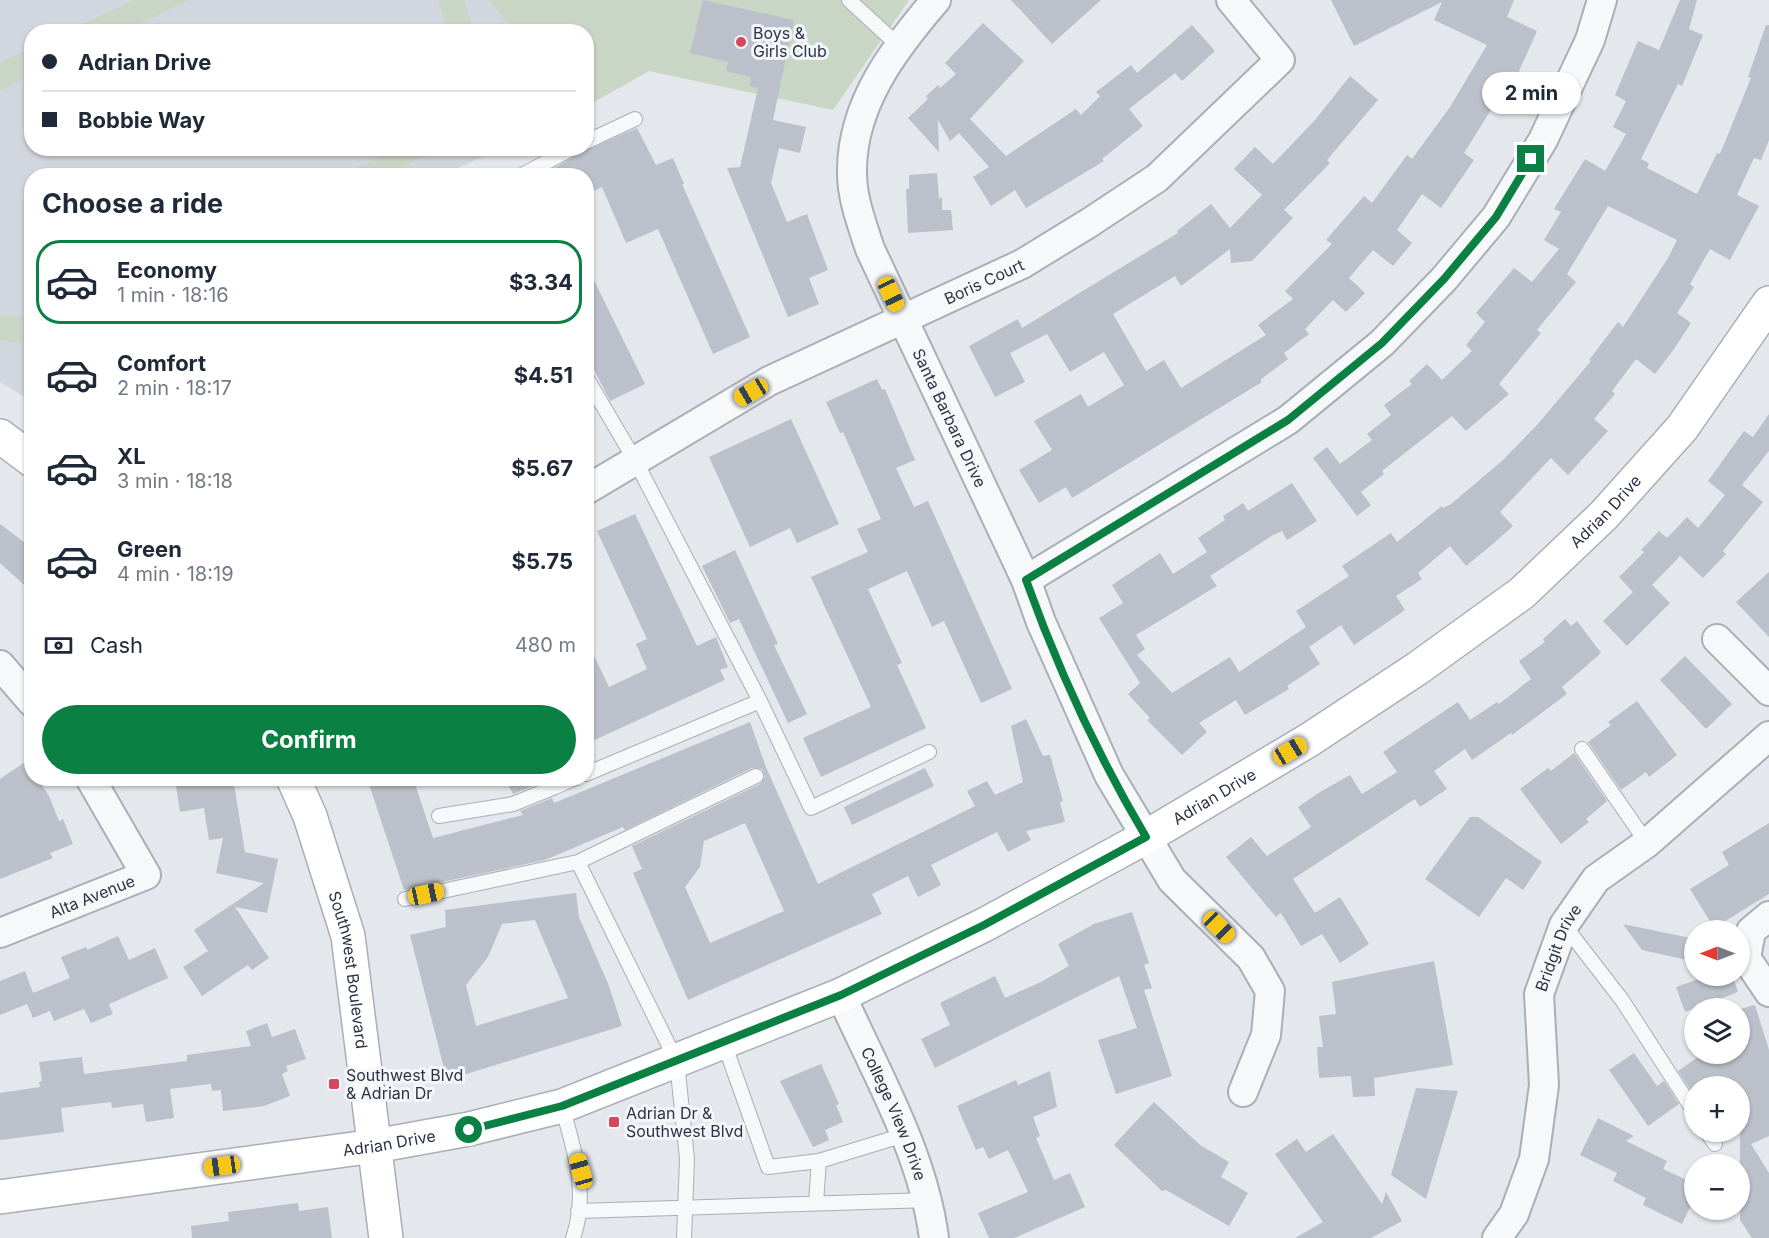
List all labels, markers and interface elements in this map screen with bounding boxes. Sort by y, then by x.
place label: Boys & Girls Club [753,23,827,61]
marker: Boys & Girls Club [734,35,748,49]
text: Adrian Drive [78,49,211,75]
callout: 2 min [1482,72,1580,114]
text: 2 min [1505,81,1558,105]
text: Bobbie Way [78,107,205,133]
route end [1517,145,1544,172]
text: Choose a ride [42,187,223,220]
icon: car [45,255,99,309]
street label: Boris Court [941,255,1027,309]
text: Economy [117,257,217,283]
text: $3.34 [509,269,573,295]
car [875,274,907,314]
text: 1 min · 18:16 [117,283,229,307]
street label: Santa Barbara Drive [908,345,991,491]
icon: car [45,348,99,402]
text: Comfort [117,350,206,376]
text: $4.51 [514,362,573,388]
car [731,375,771,409]
text: 2 min · 18:17 [117,376,232,400]
icon: car [45,441,99,495]
text: XL [117,443,146,469]
text: $5.67 [511,455,573,481]
text: 3 min · 18:18 [117,469,233,493]
street label: Adrian Drive [1566,471,1645,552]
icon: car [45,534,99,588]
text: Green [117,536,182,562]
text: $5.75 [512,548,573,574]
text: 4 min · 18:19 [117,562,234,586]
icon: cash [42,629,75,662]
text: Cash [90,632,143,658]
text: 480 m [515,633,576,657]
button: Confirm [42,705,576,774]
car [1270,734,1310,768]
street label: Adrian Drive [1169,764,1260,829]
street label: Alta Avenue [46,871,138,922]
car [407,881,445,907]
street label: Southwest Boulevard [324,889,372,1050]
street label: Bridgit Drive [1531,900,1586,994]
car [1200,908,1238,946]
north arrow [1684,920,1750,986]
map controls [1684,920,1750,1220]
button: layers [1684,998,1750,1064]
street label: College View Drive [857,1043,931,1183]
place label: Southwest Blvd & Adrian Dr [346,1065,463,1103]
button: + [1684,1076,1750,1142]
marker: Southwest Blvd & Adrian Dr [327,1077,341,1091]
place label: Adrian Dr & Southwest Blvd [626,1103,743,1141]
marker: Adrian Dr & Southwest Blvd [607,1115,621,1129]
route start [455,1116,482,1143]
street label: Adrian Drive [342,1125,437,1160]
car [567,1151,595,1191]
button: − [1684,1154,1750,1220]
car [203,1155,241,1177]

